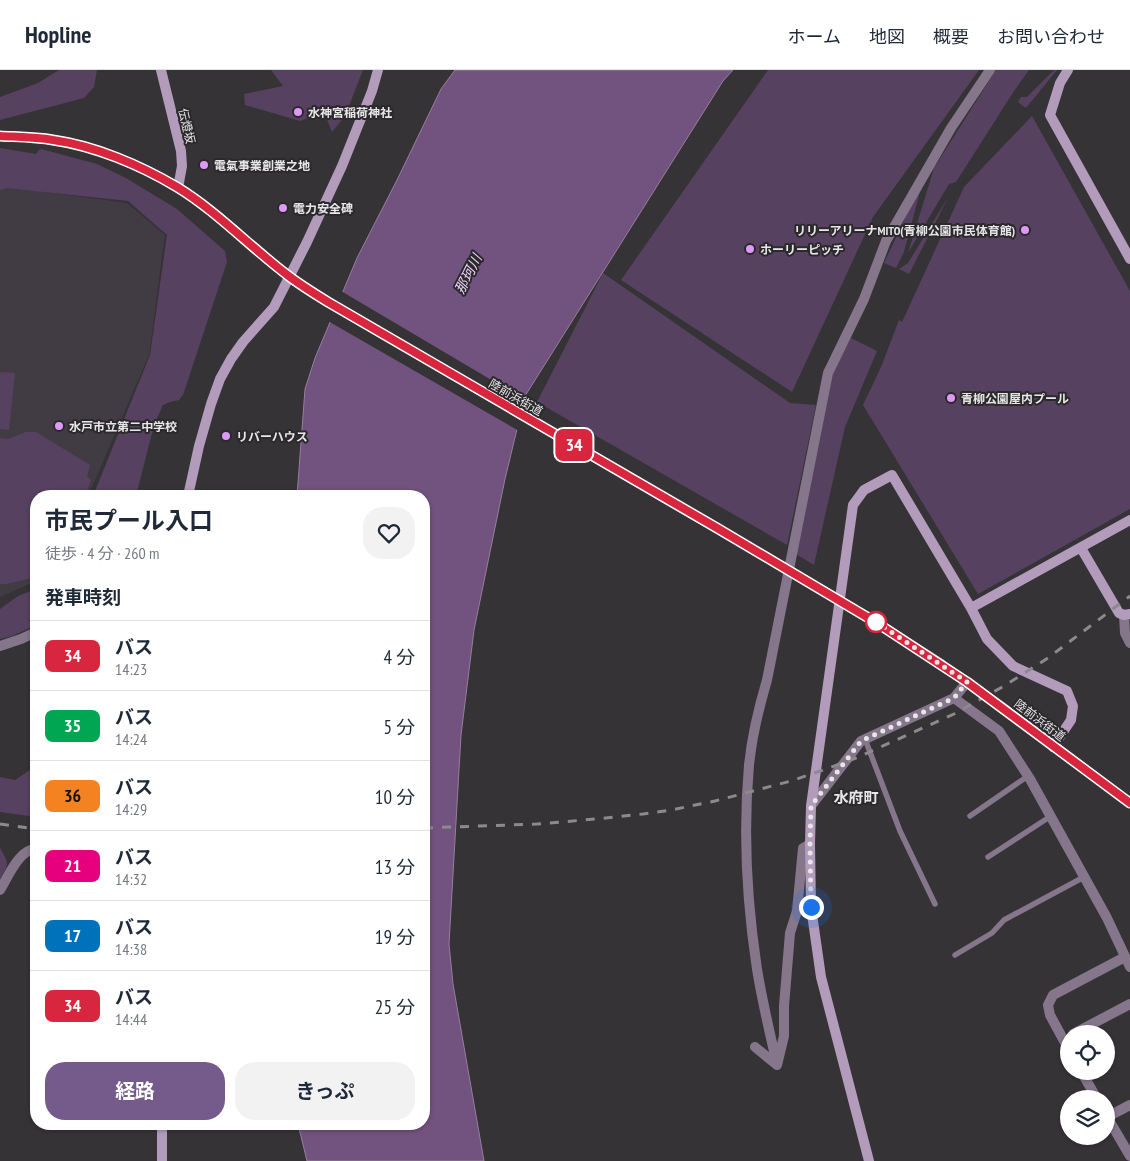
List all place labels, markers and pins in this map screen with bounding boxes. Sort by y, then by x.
place label: 水神宮稲荷神社 [308,105,392,120]
marker: 水神宮稲荷神社 [292,106,304,118]
place label: 電氣事業創業之地 [214,158,310,173]
marker: 電氣事業創業之地 [198,159,210,171]
place label: 電力安全碑 [293,201,353,216]
marker: 電力安全碑 [277,202,289,214]
place label: リリーアリーナMITO(青柳公園市民体育館) [794,223,1015,238]
marker: リリーアリーナMITO(青柳公園市民体育館) [1019,224,1031,236]
place label: ホーリーピッチ [760,242,844,257]
marker: ホーリーピッチ [744,243,756,255]
place label: 青柳公園屋内プール [961,391,1069,406]
marker: 青柳公園屋内プール [945,392,957,404]
place label: 水戸市立第二中学校 [69,419,177,434]
marker: 水戸市立第二中学校 [53,420,65,432]
place label: リバーハウス [236,429,308,444]
marker: リバーハウス [220,430,232,442]
unlabelled marker [865,611,887,633]

